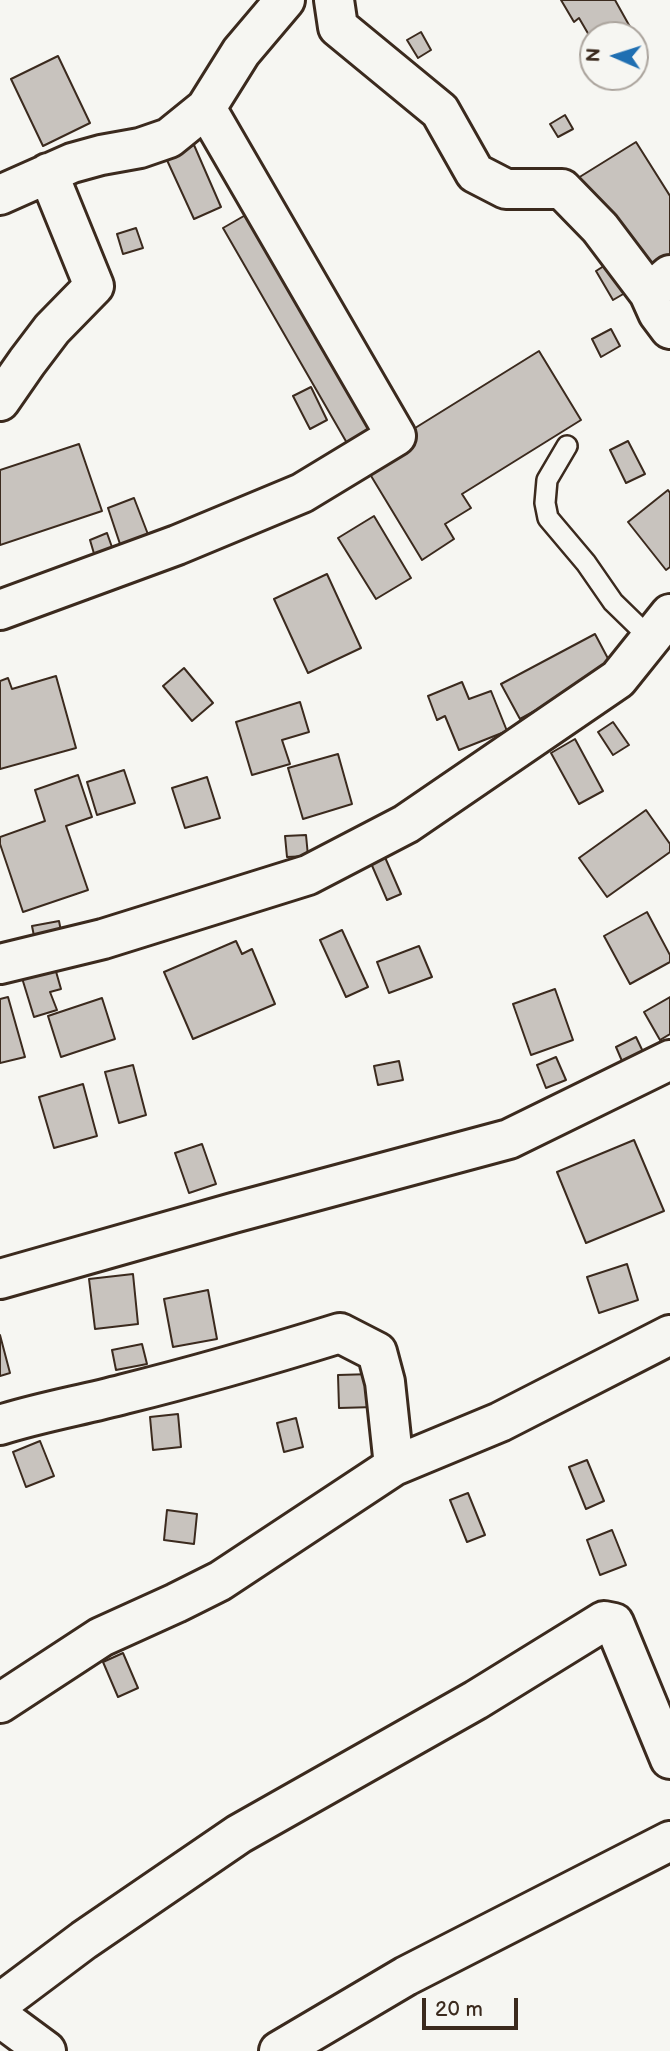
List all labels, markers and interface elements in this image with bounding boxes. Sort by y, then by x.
north arrow [579,21,649,91]
text: N [583,47,606,63]
scale bar [425,1984,521,2028]
text: 20 m [435,1997,483,2022]

